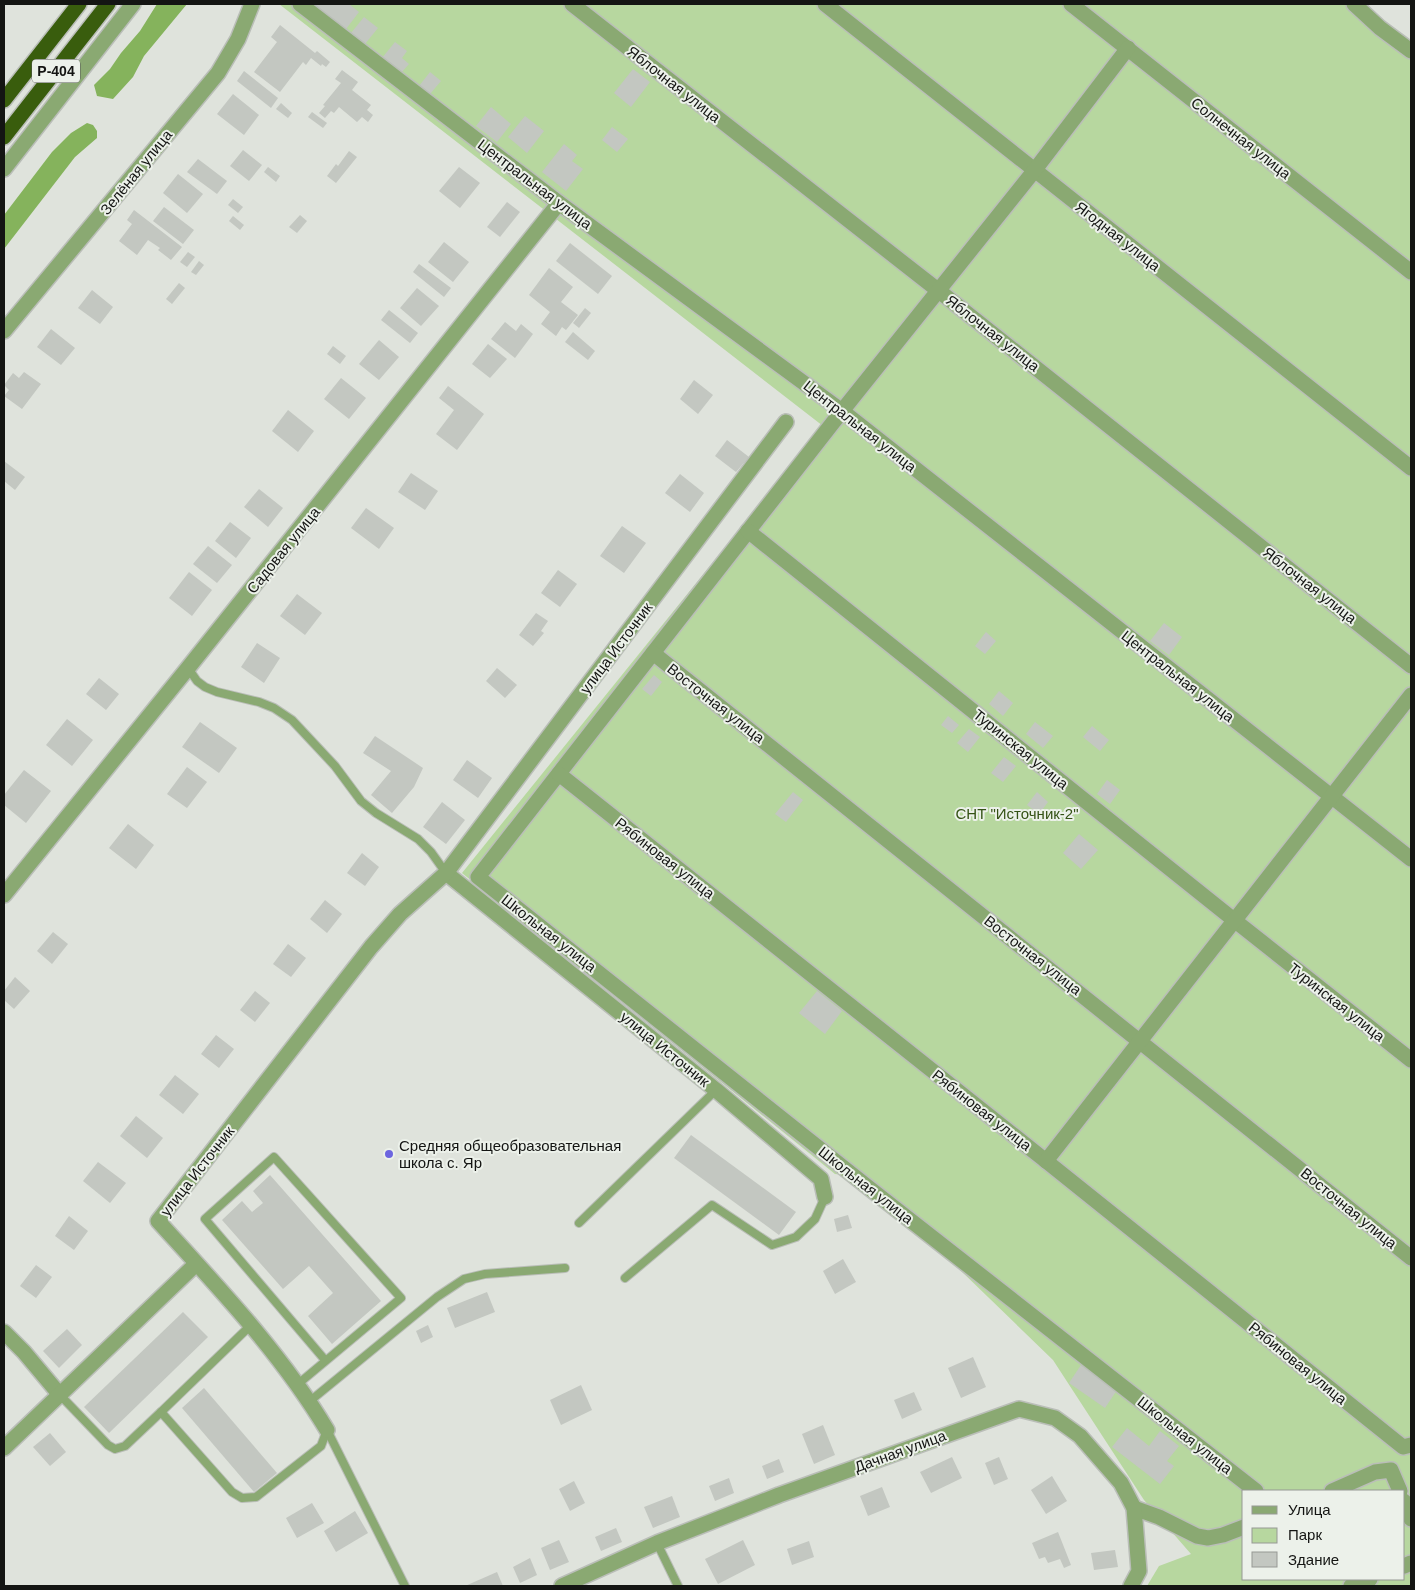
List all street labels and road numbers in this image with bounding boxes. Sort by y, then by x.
street label: Яблочная улица [624,42,725,126]
road number: Р-404 [32,59,80,82]
street label: Солнечная улица [1188,94,1295,183]
street label: Зелёная улица [97,126,176,218]
street label: Центральная улица [475,136,596,233]
street label: Ягодная улица [1072,198,1164,275]
street label: Яблочная улица [943,291,1044,375]
street label: Центральная улица [800,377,920,476]
street label: Садовая улица [243,503,323,597]
street label: Яблочная улица [1260,543,1361,627]
street label: улица Источник [576,599,656,697]
street label: Центральная улица [1118,627,1238,726]
street label: Восточная улица [664,660,768,747]
street label: Туринская улица [970,706,1072,793]
street label: Рябиновая улица [612,814,718,902]
street label: Школьная улица [498,891,600,976]
street label: Восточная улица [981,912,1085,999]
street label: Туринская улица [1286,959,1389,1045]
street label: улица Источник [617,1008,713,1090]
street label: Рябиновая улица [929,1066,1035,1154]
street label: улица Источник [157,1122,238,1219]
street label: Школьная улица [815,1143,917,1228]
street label: Восточная улица [1298,1164,1401,1252]
street label: Рябиновая улица [1246,1318,1351,1408]
street label: Школьная улица [1134,1393,1236,1478]
street label: Дачная улица [852,1426,949,1475]

